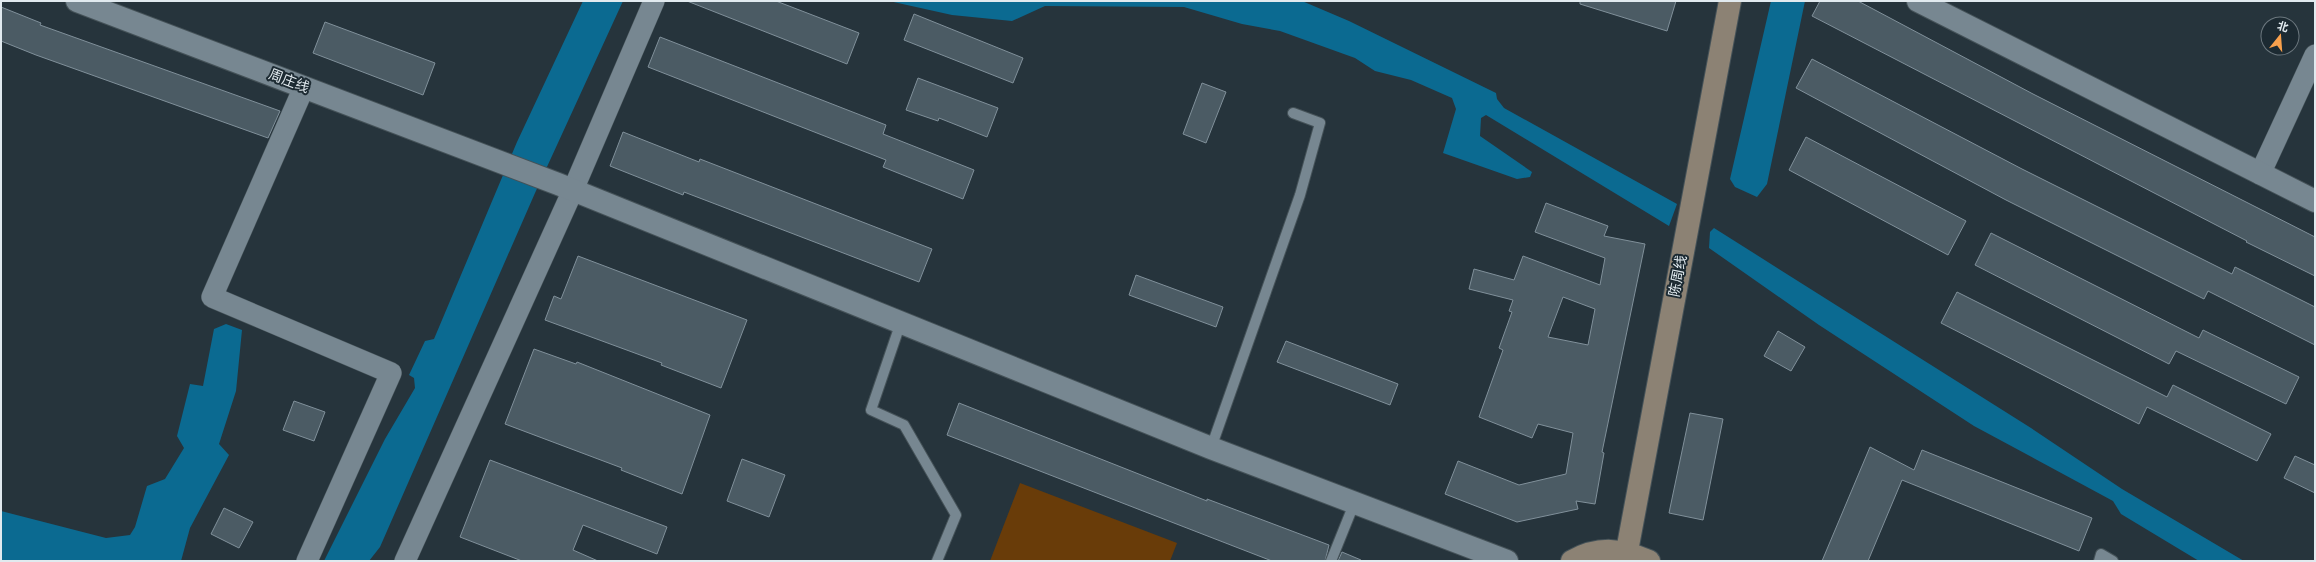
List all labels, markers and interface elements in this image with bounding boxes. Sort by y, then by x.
north arrow [2260,16,2300,56]
text: 北 [2275,18,2290,36]
street label: 周庄线 [266,65,312,97]
street label: 陈周线 [1665,254,1691,298]

